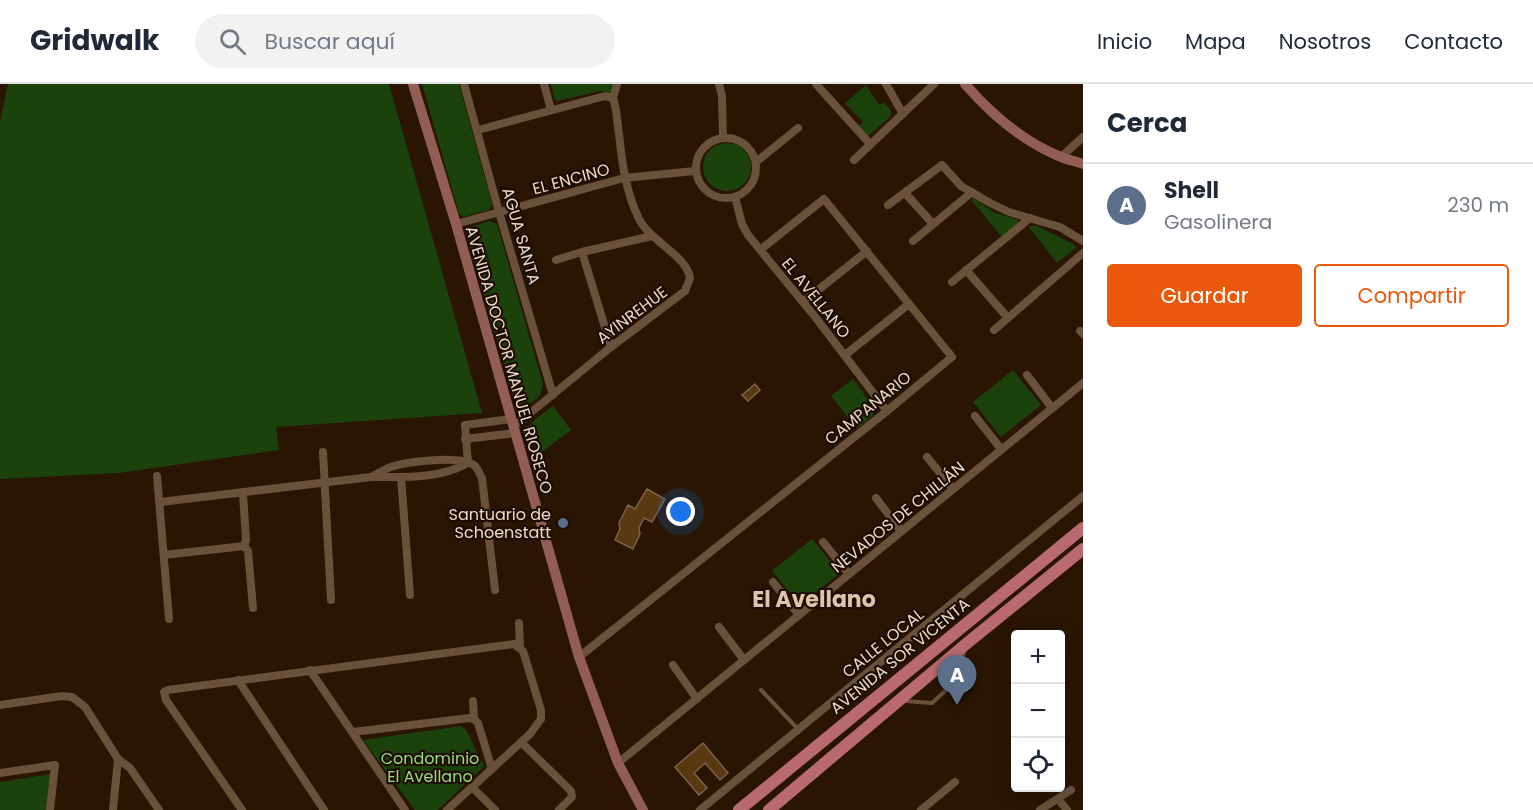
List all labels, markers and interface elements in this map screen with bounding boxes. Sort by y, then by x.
search box [195,14,615,68]
text: Gridwalk [30,21,159,60]
icon: search [216,25,249,58]
text: Buscar aquí [264,26,395,57]
text: Inicio [1097,27,1152,56]
text: Mapa [1185,27,1246,56]
text: Nosotros [1279,27,1371,56]
text: Contacto [1404,27,1503,56]
text: Cerca [1107,105,1187,141]
street label: EL ENCINO [530,158,612,200]
text: Shell [1164,175,1219,206]
street label: AGUA SANTA [496,185,546,287]
text: A [1119,191,1134,219]
text: 230 m [1447,191,1509,219]
text: Gasolinera [1164,208,1272,236]
street label: AVENIDA DOCTOR MANUEL RIOSECO [460,223,558,497]
street label: EL AVELLANO [776,253,856,343]
button: Guardar [1107,264,1302,327]
button: Compartir [1314,264,1509,327]
street label: AYINREHUE [592,281,672,349]
street label: CAMPANARIO [820,366,916,450]
street label: NEVADOS DE CHILLÁN [826,456,970,578]
your location [666,497,695,526]
place label: Santuario de Schoenstatt [449,503,551,544]
marker: Santuario de Schoenstatt [556,516,570,530]
district label: El Avellano [752,584,876,615]
street label: AVENIDA SOR VICENTA [827,594,973,718]
street label: CALLE LOCAL [837,603,929,683]
map controls [1011,630,1065,792]
button: + [1011,630,1065,684]
pin: A [938,656,976,705]
button: − [1011,684,1065,738]
button: locate [1011,738,1065,792]
park label: Condominio El Avellano [381,747,479,788]

